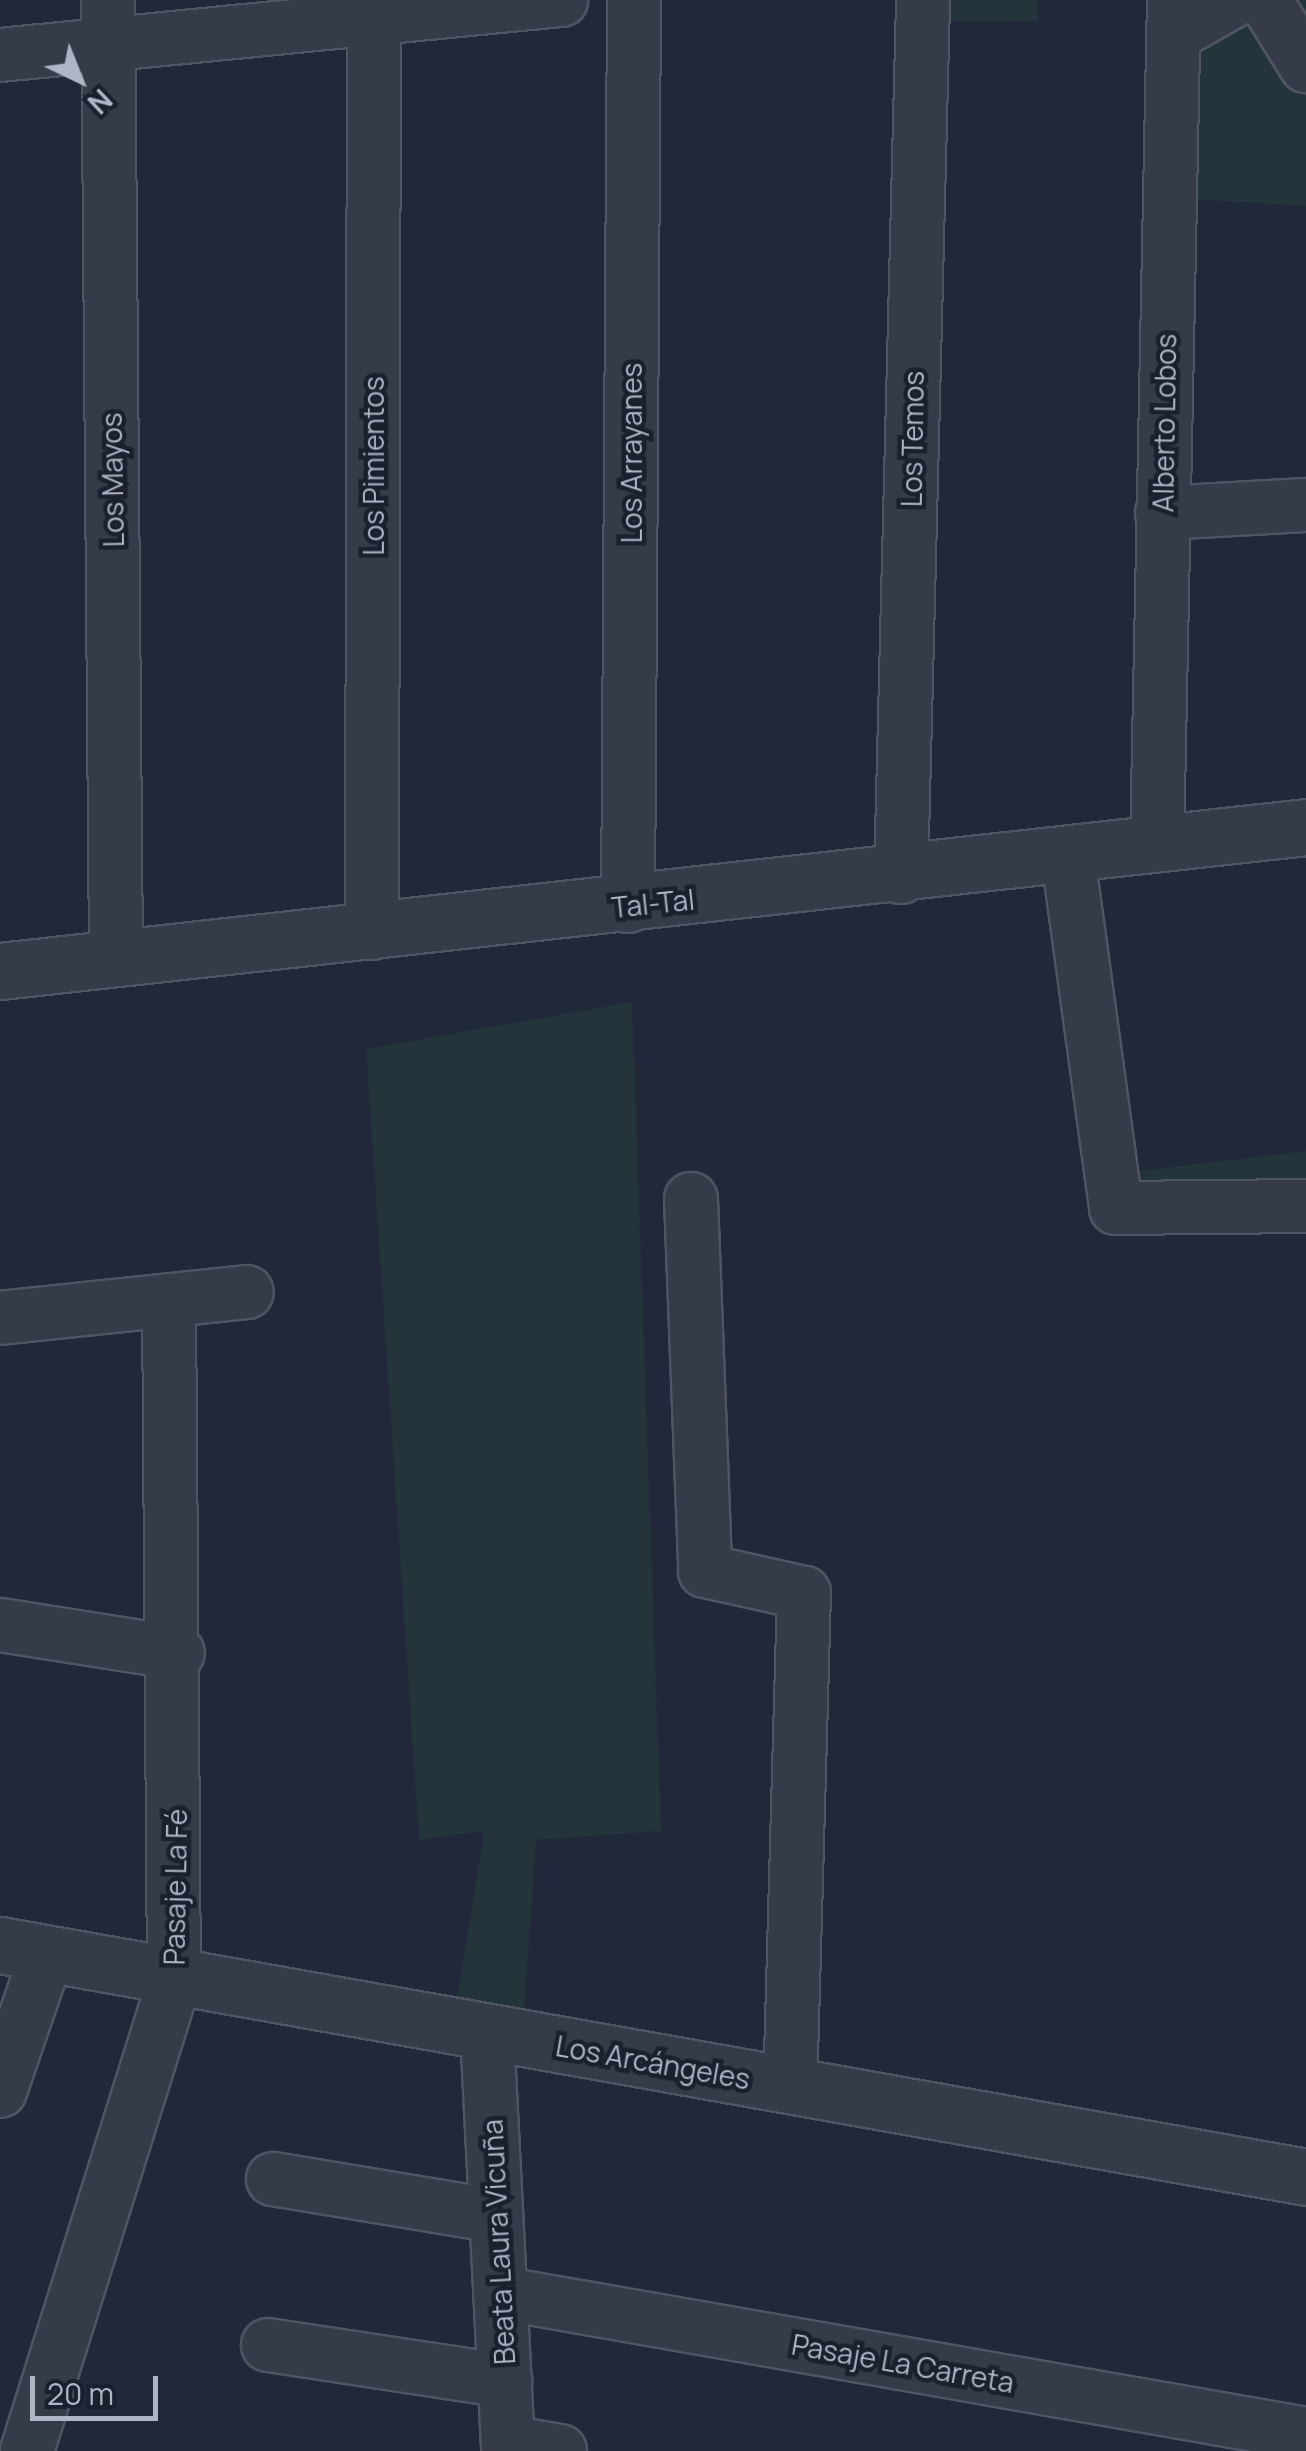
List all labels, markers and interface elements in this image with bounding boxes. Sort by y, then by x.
north arrow [30,30,130,130]
text: N [80,81,121,123]
street label: Alberto Lobos [1146,333,1182,513]
street label: Los Arrayanes [614,363,648,543]
street label: Los Temos [894,371,930,507]
street label: Los Pimientos [356,376,390,556]
street label: Los Mayos [94,412,130,548]
street label: Tal-Tal [610,882,696,924]
street label: Pasaje La Fé [157,1809,193,1965]
street label: Los Arcángeles [553,2028,753,2096]
street label: Beata Laura Vicuña [475,2119,521,2365]
street label: Pasaje La Carreta [789,2327,1017,2399]
scale bar [35,2356,162,2418]
text: 20 m [47,2373,114,2414]

